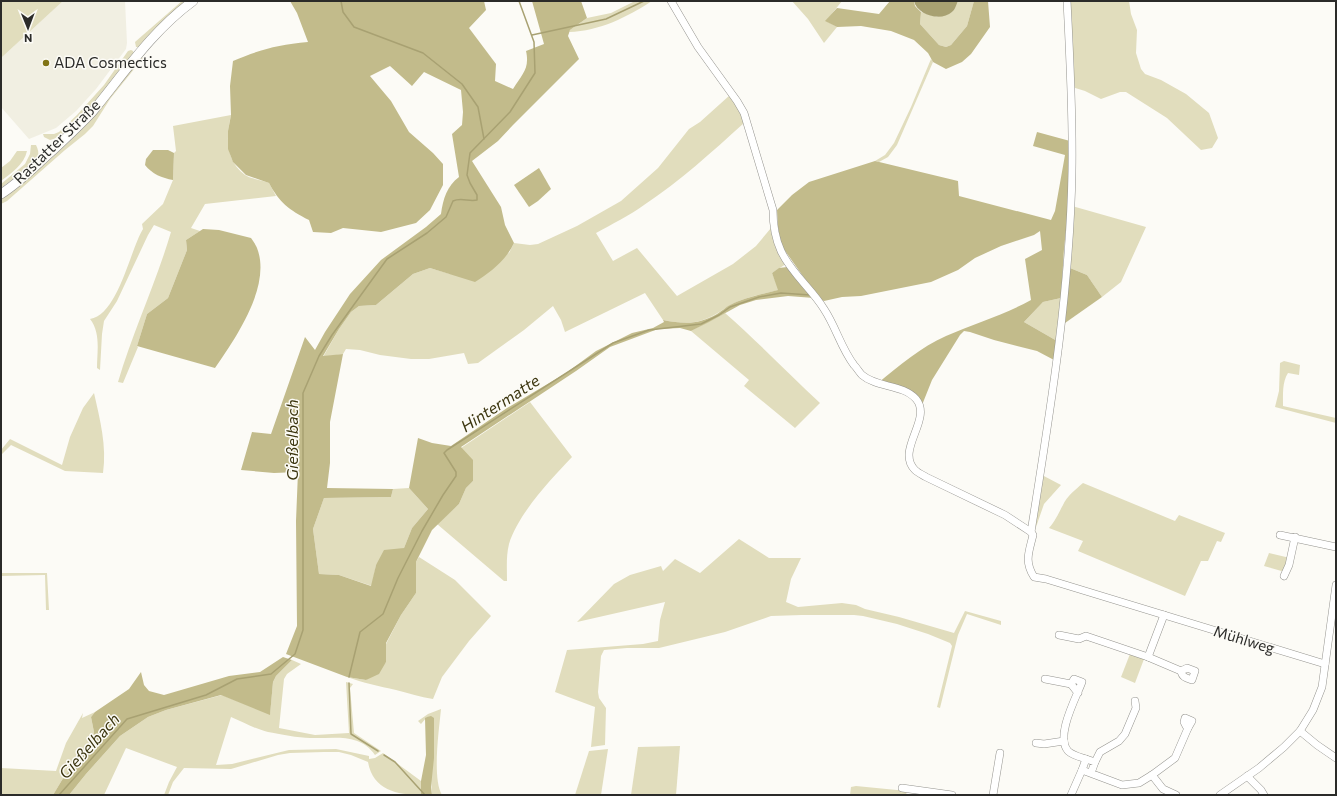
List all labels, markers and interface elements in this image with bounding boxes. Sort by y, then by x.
north arrow [8,8,48,48]
text: N [24,32,32,45]
place label: ADA Cosmectics [54,53,167,71]
marker: ADA Cosmectics [41,58,51,68]
street label: Rastatter Straße [9,95,103,187]
water label: Hintermatte [457,370,543,435]
water label: Gießelbach [282,399,301,481]
street label: Mühlweg [1212,621,1277,657]
water label: Gießelbach [54,709,123,782]

